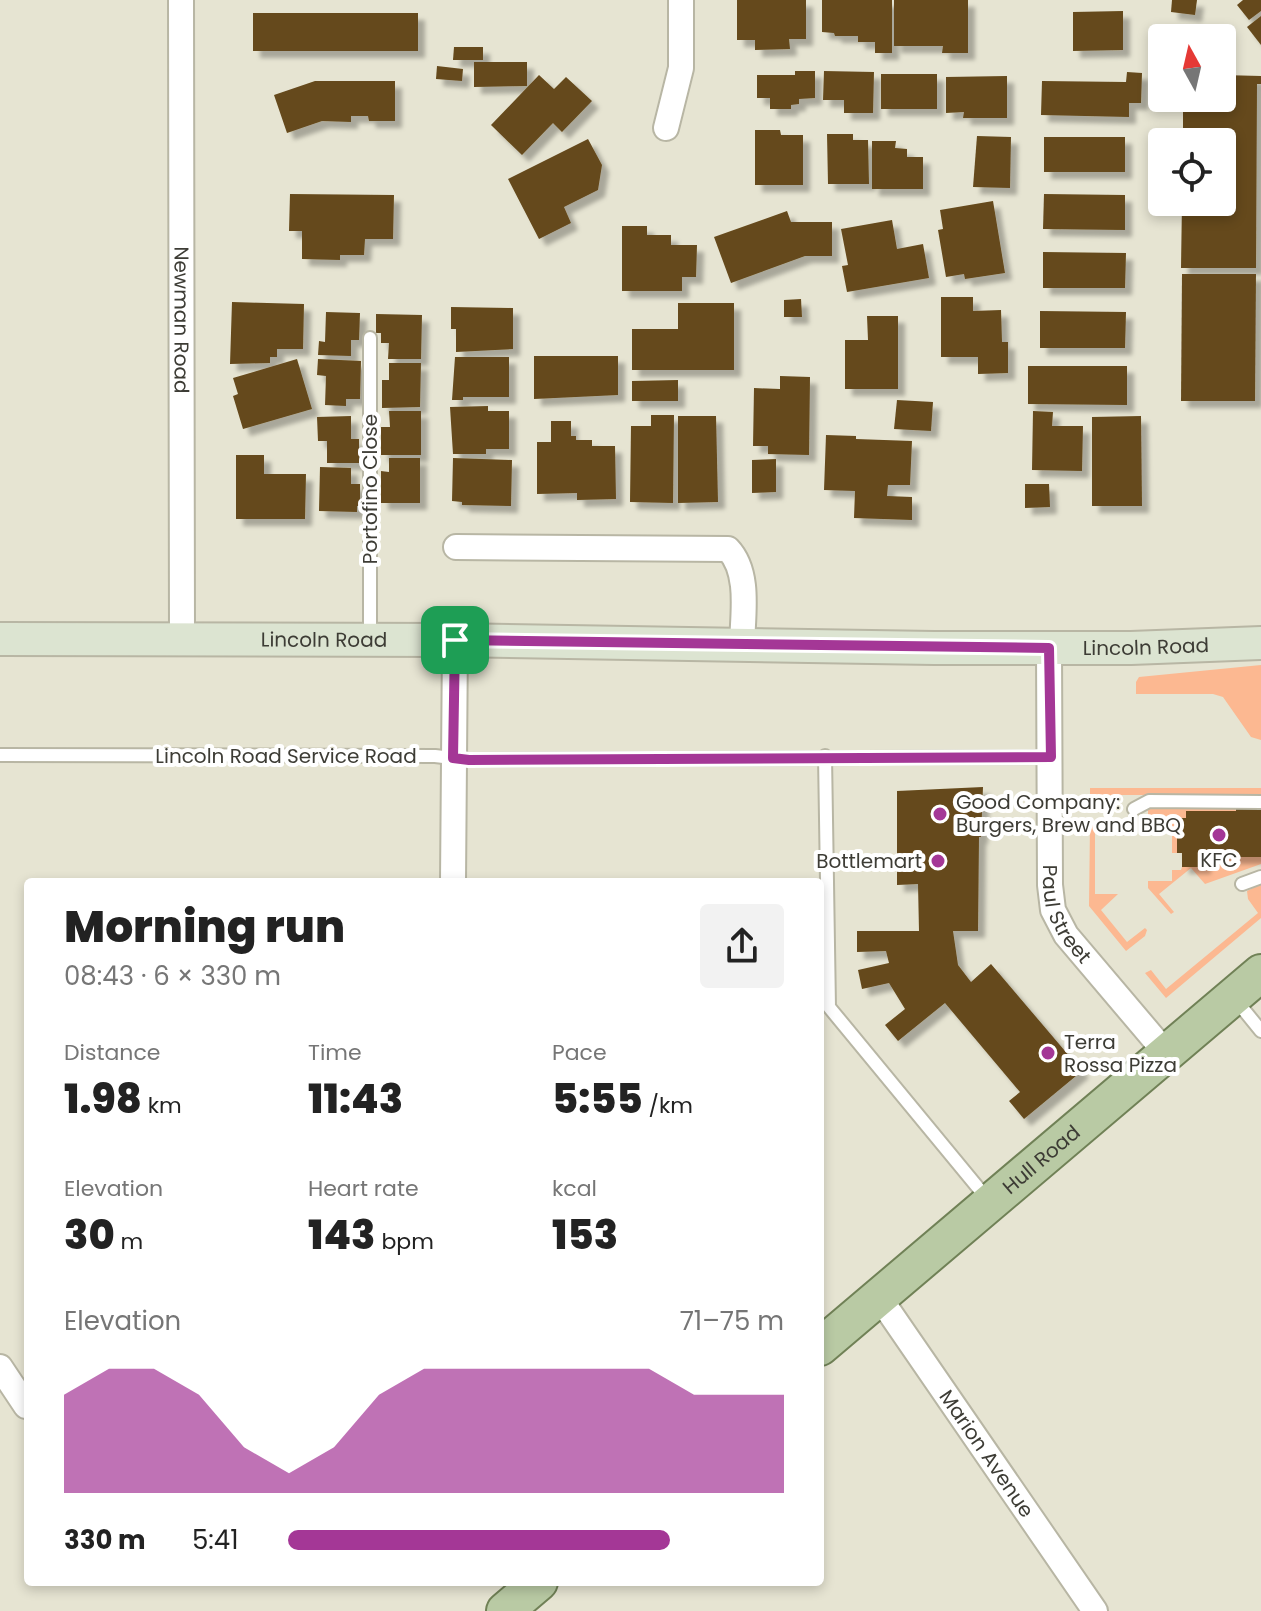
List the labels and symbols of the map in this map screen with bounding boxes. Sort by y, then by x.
north arrow [1148,24,1236,112]
street label: Newman Road [167,246,196,394]
street label: Portofino Close [356,414,384,564]
pin [421,606,489,674]
street label: Lincoln Road [261,626,387,654]
street label: Lincoln Road [1083,631,1210,662]
street label: Lincoln Road Service Road [155,742,417,770]
place label: Good Company: Burgers, Brew and BBQ [956,788,1181,839]
marker: Good Company: Burgers, Brew and BBQ [931,805,949,823]
marker: KFC [1210,826,1228,844]
place label: KFC [1200,846,1238,874]
place label: Bottlemart [816,847,922,875]
marker: Bottlemart [929,852,947,870]
street label: Paul Street [1036,865,1098,969]
place label: Terra Rossa Pizza [1064,1028,1177,1079]
marker: Terra Rossa Pizza [1039,1044,1057,1062]
street label: Hull Road [996,1118,1086,1200]
street label: Marion Avenue [933,1384,1041,1523]

